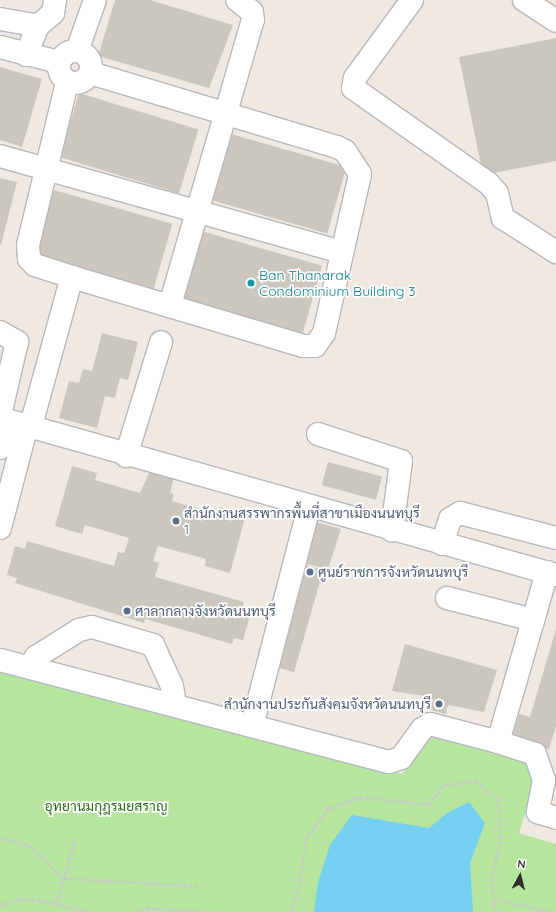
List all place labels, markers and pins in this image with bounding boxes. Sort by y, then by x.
place label: Ban Thanarak Condominium Building 3 [259,267,416,300]
marker: Ban Thanarak Condominium Building 3 [246,278,256,288]
place label: สำนักงานสรรพากรพื้นที่สาขาเมืองนนทบุรี 1 [184,505,420,538]
marker: สำนักงานสรรพากรพื้นที่สาขาเมืองนนทบุรี 1 [171,516,181,526]
place label: ศูนย์ราชการจังหวัดนนทบุรี [318,564,468,580]
marker: ศูนย์ราชการจังหวัดนนทบุรี [305,567,315,577]
place label: ศาลากลางจังหวัดนนทบุรี [135,603,276,619]
marker: ศาลากลางจังหวัดนนทบุรี [122,606,132,616]
place label: สำนักงานประกันสังคมจังหวัดนนทบุรี [224,696,431,712]
marker: สำนักงานประกันสังคมจังหวัดนนทบุรี [434,699,444,709]

